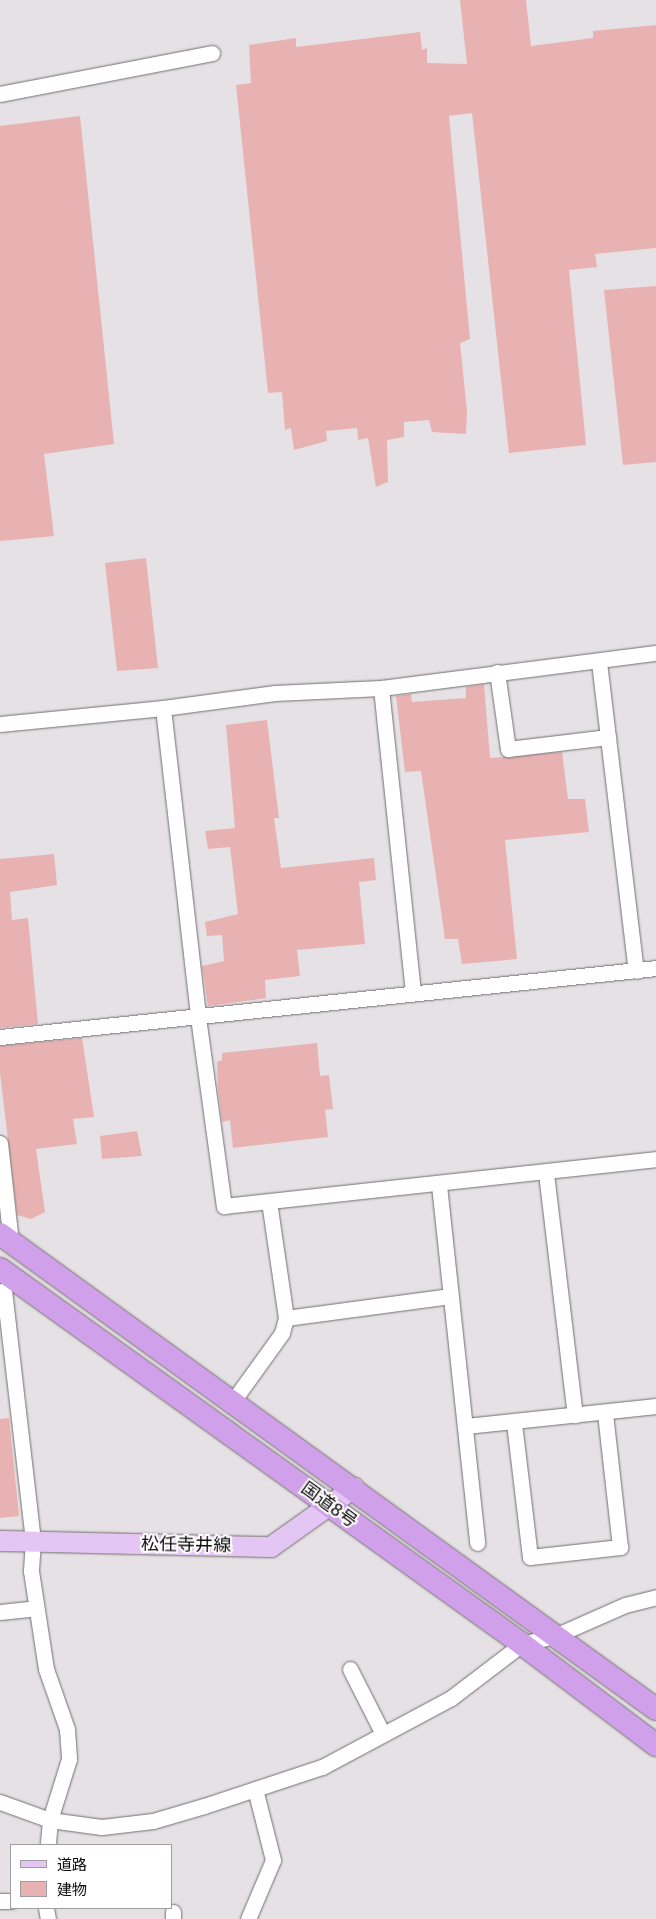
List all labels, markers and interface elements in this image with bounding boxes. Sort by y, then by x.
street label: 国道8号 [297,1477,361,1533]
street label: 松任寺井線 [141,1533,231,1557]
legend [10,1844,172,1909]
text: 道路 [57,1856,87,1874]
text: 建物 [57,1881,87,1899]

